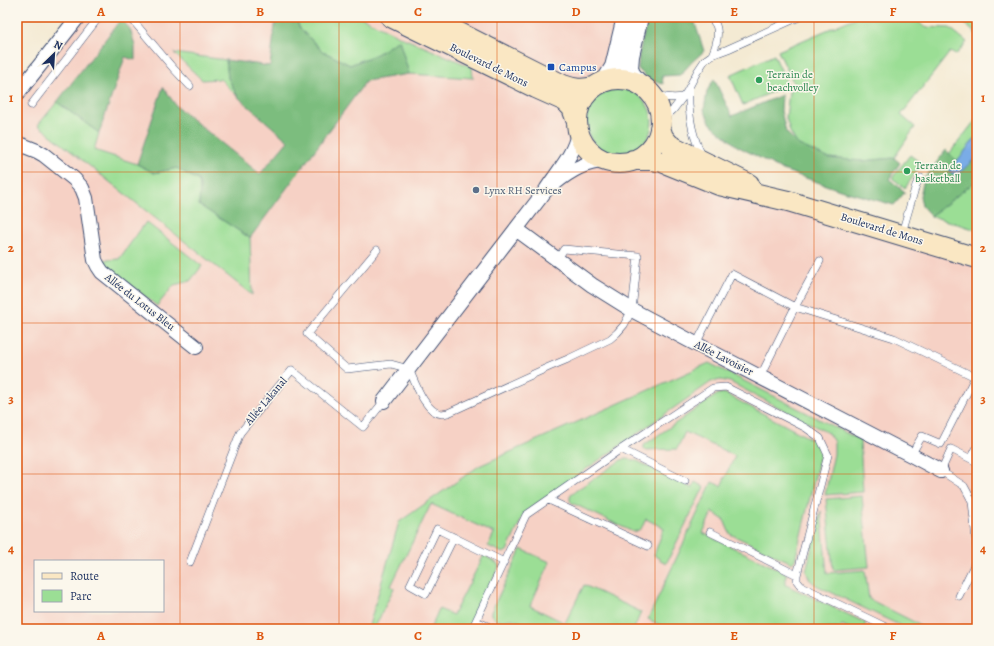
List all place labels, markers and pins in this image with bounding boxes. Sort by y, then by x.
place label: Campus [559,60,596,75]
marker: Campus [546,62,556,72]
place label: Terrain de beachvolley [767,67,818,95]
marker: Terrain de beachvolley [754,75,764,85]
place label: Terrain de basketball [915,158,961,186]
marker: Terrain de basketball [902,166,912,176]
place label: Lynx RH Services [484,183,562,198]
marker: Lynx RH Services [471,185,481,195]

